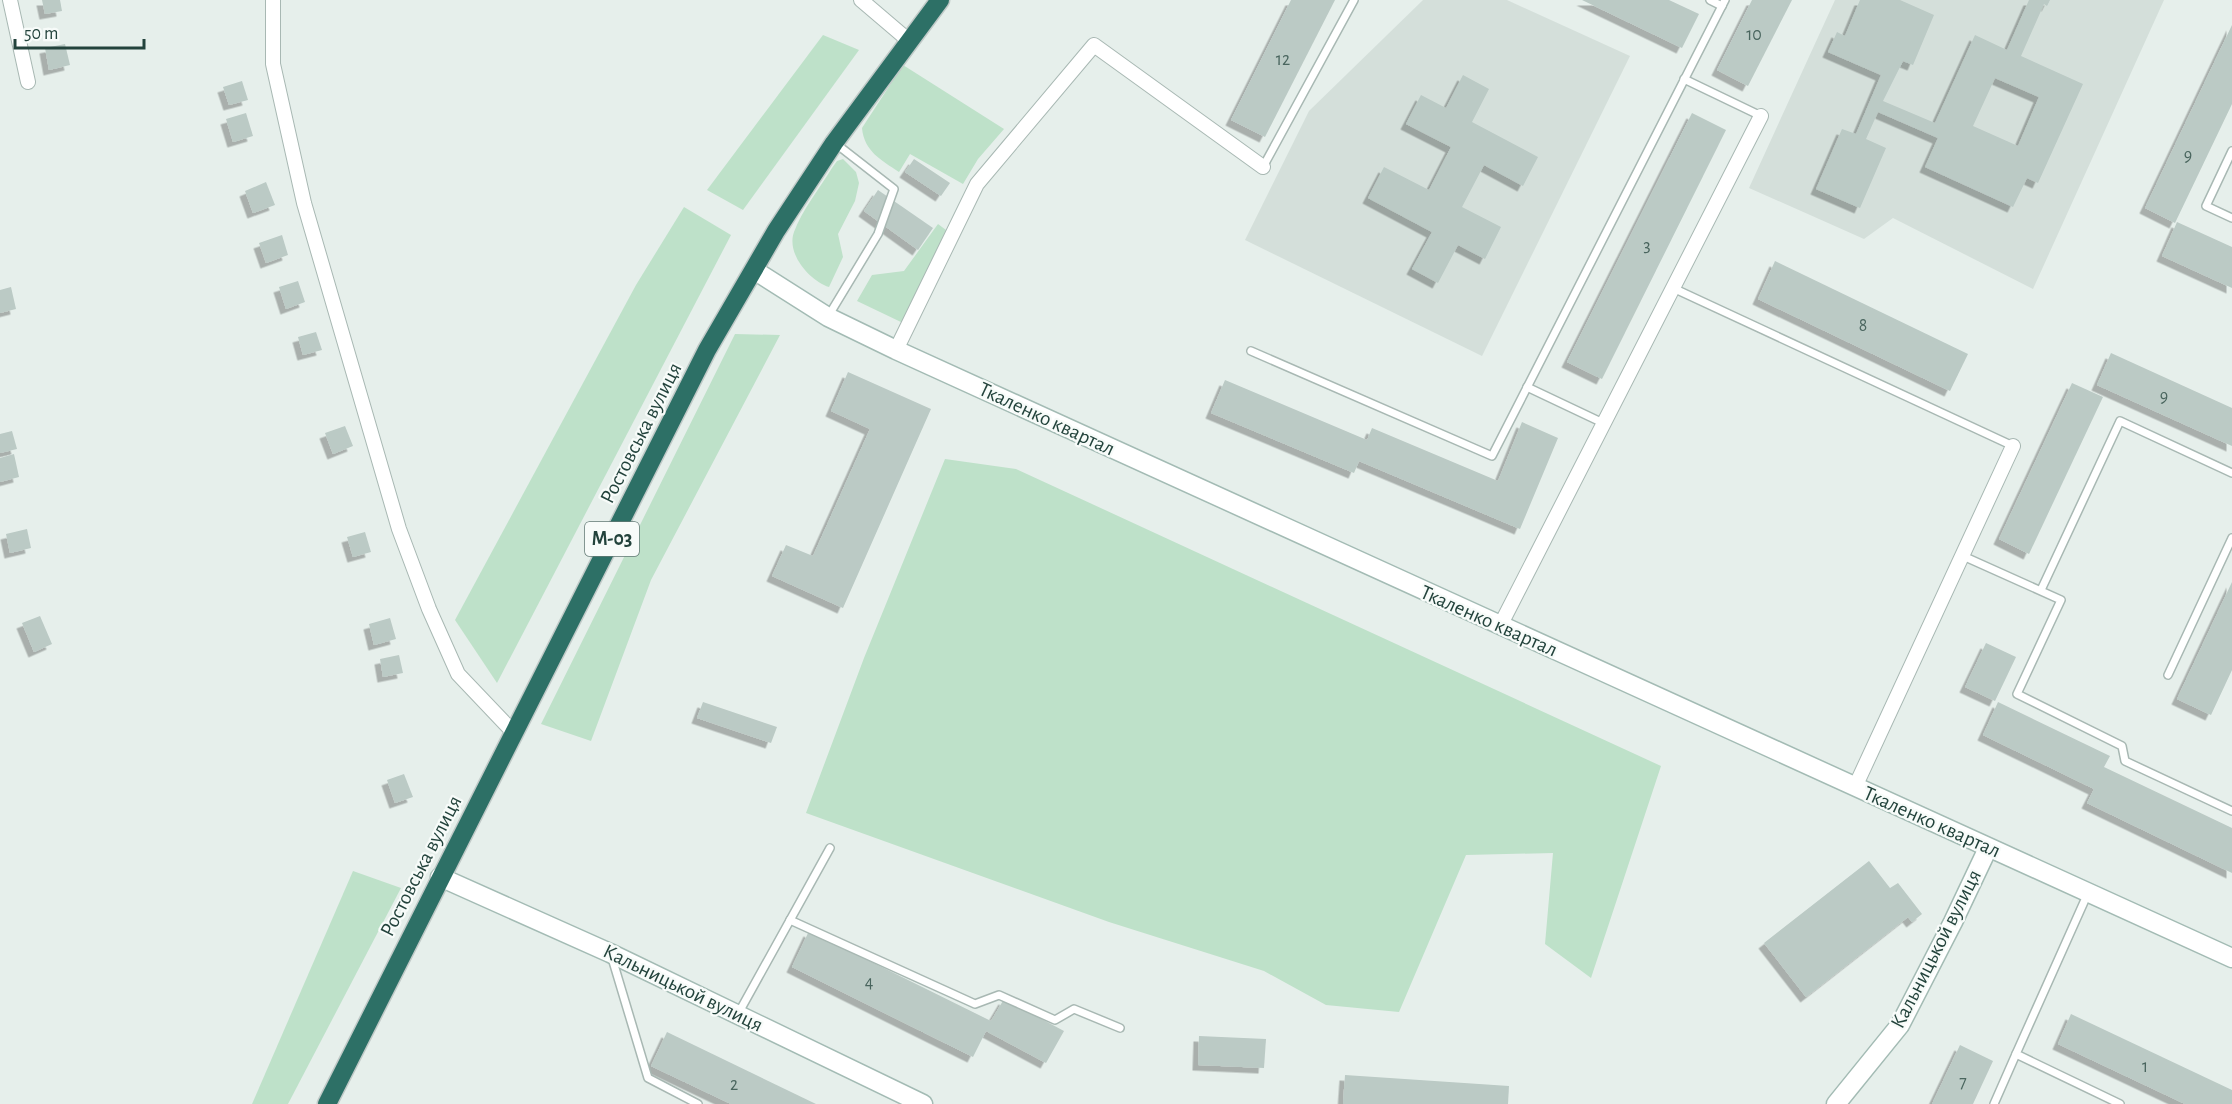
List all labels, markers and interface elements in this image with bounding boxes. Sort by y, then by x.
scale bar [15,12,144,50]
text: 50 m [24,25,58,43]
house number: 10 [1746,26,1762,44]
house number: 12 [1276,51,1290,69]
house number: 9 [2184,147,2192,165]
house number: 3 [1643,237,1651,255]
house number: 8 [1859,317,1867,335]
street label: Ростовська вулиця [596,359,686,507]
street label: Ткаленко квартал [976,378,1118,460]
house number: 9 [2160,388,2168,406]
road number: М-03 [585,522,639,556]
street label: Ткаленко квартал [1417,581,1561,661]
street label: Ткаленко квартал [1860,782,2004,862]
street label: Ростовська вулиця [376,792,466,940]
street label: Кальницькой вулиця [1887,866,1985,1032]
street label: Кальницькой вулиця [600,940,766,1036]
house number: 4 [865,974,874,992]
house number: 1 [2142,1058,2148,1076]
house number: 7 [1959,1074,1967,1092]
house number: 2 [730,1076,738,1094]

